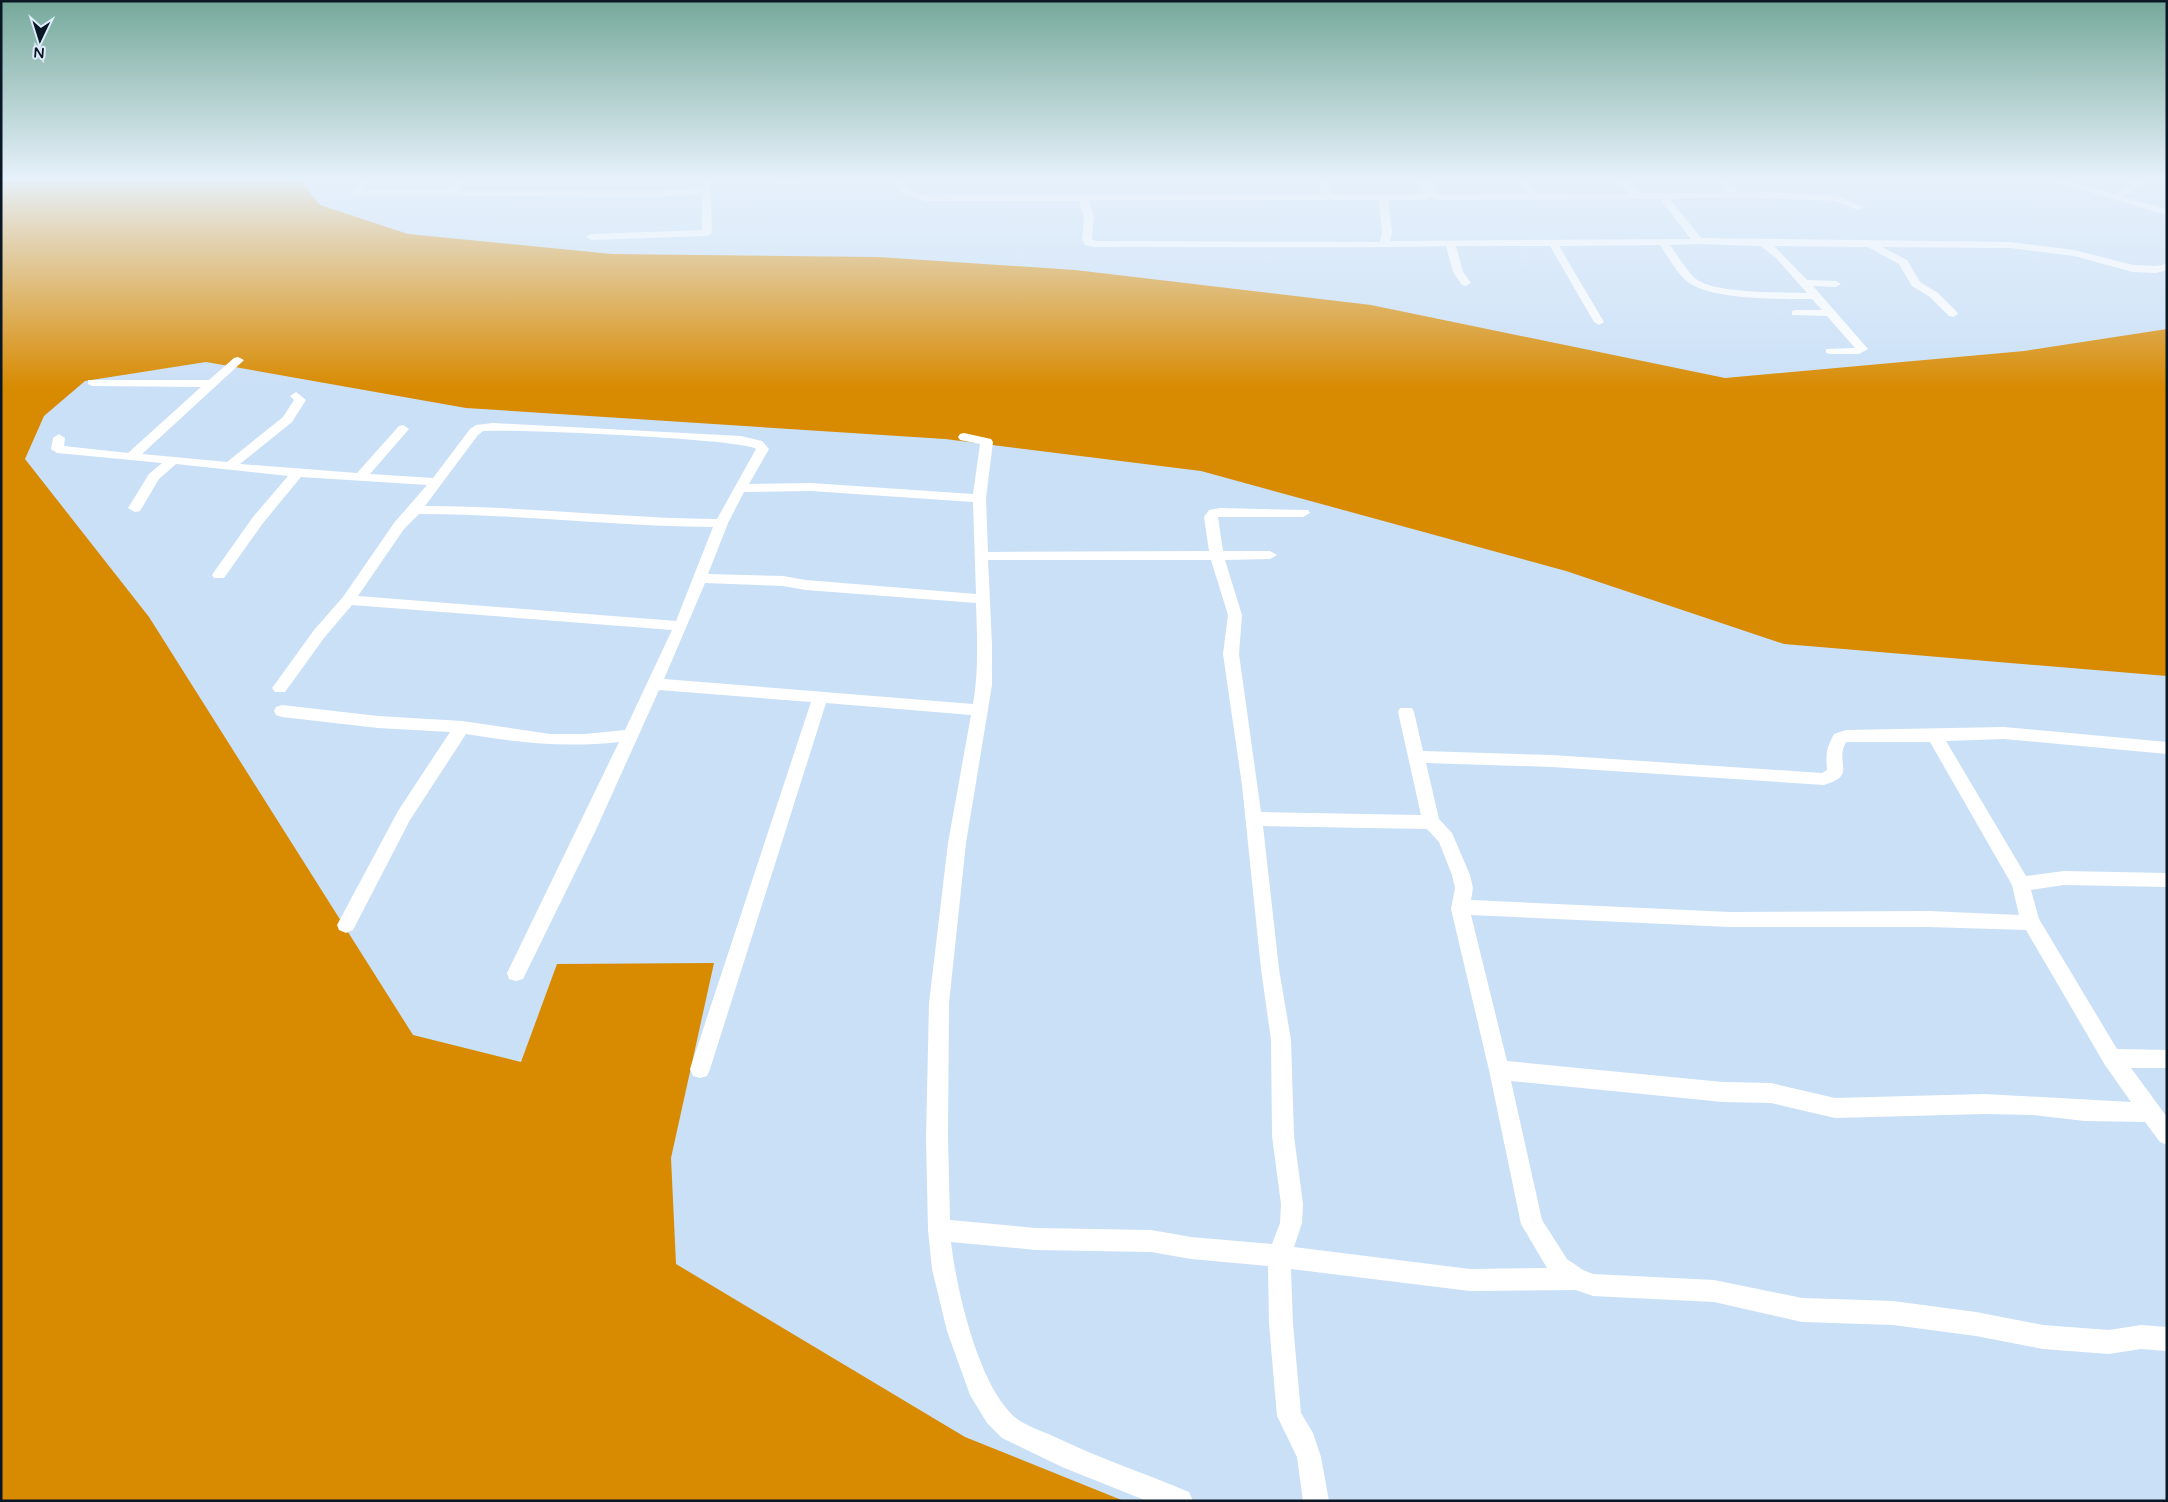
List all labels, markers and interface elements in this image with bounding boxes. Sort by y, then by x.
north arrow [15,15,65,65]
text: N [33,44,45,61]

